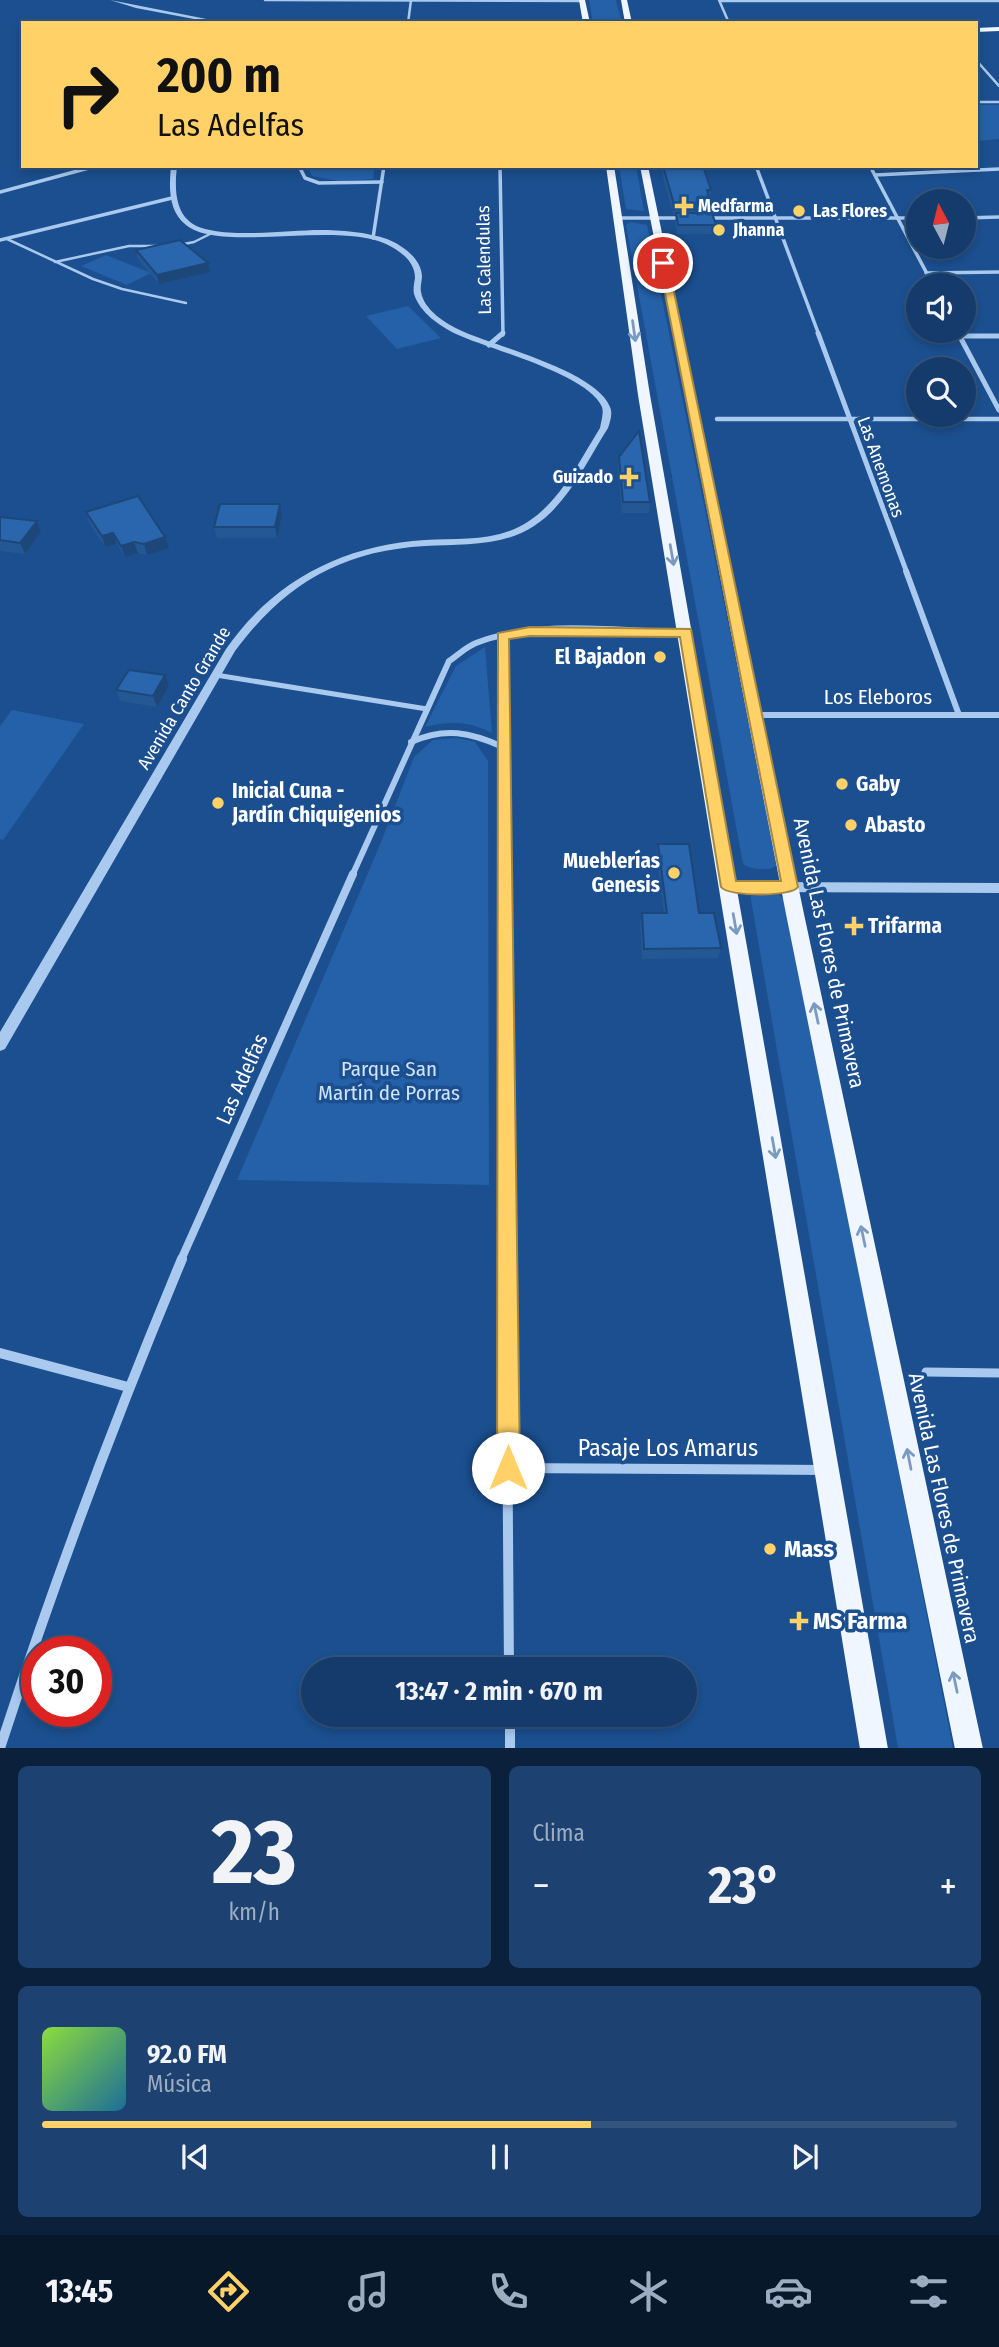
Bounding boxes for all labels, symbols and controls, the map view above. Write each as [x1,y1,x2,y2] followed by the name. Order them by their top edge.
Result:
[157,46,281,105] text: 200 m
[42,49,133,140] icon: right
[157,106,304,144] text: Las Adelfas
[906,189,976,259] north arrow
[906,189,976,427] map controls
[698,195,774,217] place label: Medfarma
[676,198,692,214] marker: Medfarma
[813,200,887,222] place label: Las Flores
[791,203,807,219] marker: Las Flores
[472,205,496,315] street label: Las Calendulas
[732,219,784,241] place label: Jhanna
[711,222,727,238] marker: Jhanna
[633,233,693,293] pin
[644,244,682,282] icon: arrive
[906,273,976,343] button: sound
[628,319,641,342] one-way arrow
[906,357,976,427] button: search
[853,414,909,521] street label: Las Anemonas
[553,466,613,488] place label: Guizado
[619,467,639,487] marker: Guizado
[666,543,680,566] one-way arrow
[133,623,235,773] street label: Avenida Canto Grande
[555,644,646,670] place label: El Bajadon
[652,649,668,665] marker: El Bajadon
[824,684,932,710] street label: Los Eleboros
[856,771,901,797] place label: Gaby
[834,776,850,792] marker: Gaby
[231,778,401,828] place label: Inicial Cuna - Jardín Chiquigenios
[210,795,226,811] marker: Inicial Cuna - Jardín Chiquigenios
[864,812,925,838] place label: Abasto
[788,815,870,1091] street label: Avenida Las Flores de Primavera
[843,817,859,833] marker: Abasto
[563,848,660,898] place label: Mueblerías Genesis
[666,865,682,881] marker: Mueblerías Genesis
[729,912,742,935] one-way arrow
[868,913,942,939] place label: Trifarma
[846,918,862,934] marker: Trifarma
[809,1002,823,1025] one-way arrow
[210,1030,274,1128] street label: Las Adelfas
[318,1056,460,1106] park label: Parque San Martín de Porras
[767,1137,781,1159] one-way arrow
[855,1225,869,1248] one-way arrow
[903,1370,985,1646] street label: Avenida Las Flores de Primavera
[471,1431,545,1505] position arrow
[578,1434,758,1462] street label: Pasaje Los Amarus
[902,1448,915,1471] one-way arrow
[784,1535,834,1563] place label: Mass
[762,1541,778,1557] marker: Mass
[813,1607,908,1635] place label: MS Farma
[791,1613,807,1629] marker: MS Farma
[21,1636,112,1727] speed limit sign: 30
[947,1671,961,1694] one-way arrow
[395,1676,603,1707] text: 13:47 · 2 min · 670 m
[212,1798,297,1907] text: 23
[533,1819,585,1847] text: Clima
[708,1854,781,1917] text: 23°
[533,1863,550,1909] text: −
[940,1863,957,1909] text: +
[229,1898,280,1926] text: km/h
[147,2039,227,2070] text: 92.0 FM
[147,2070,212,2098] text: Música
[176,2138,214,2176] icon: previous
[481,2138,519,2176] icon: pause
[786,2138,824,2176] icon: next
[204,2267,253,2316] icon: directions
[344,2267,393,2316] icon: music
[484,2267,533,2316] icon: phone
[624,2267,673,2316] icon: climate
[764,2267,813,2316] icon: car
[904,2267,953,2316] icon: filters
[46,2272,113,2310] text: 13:45

